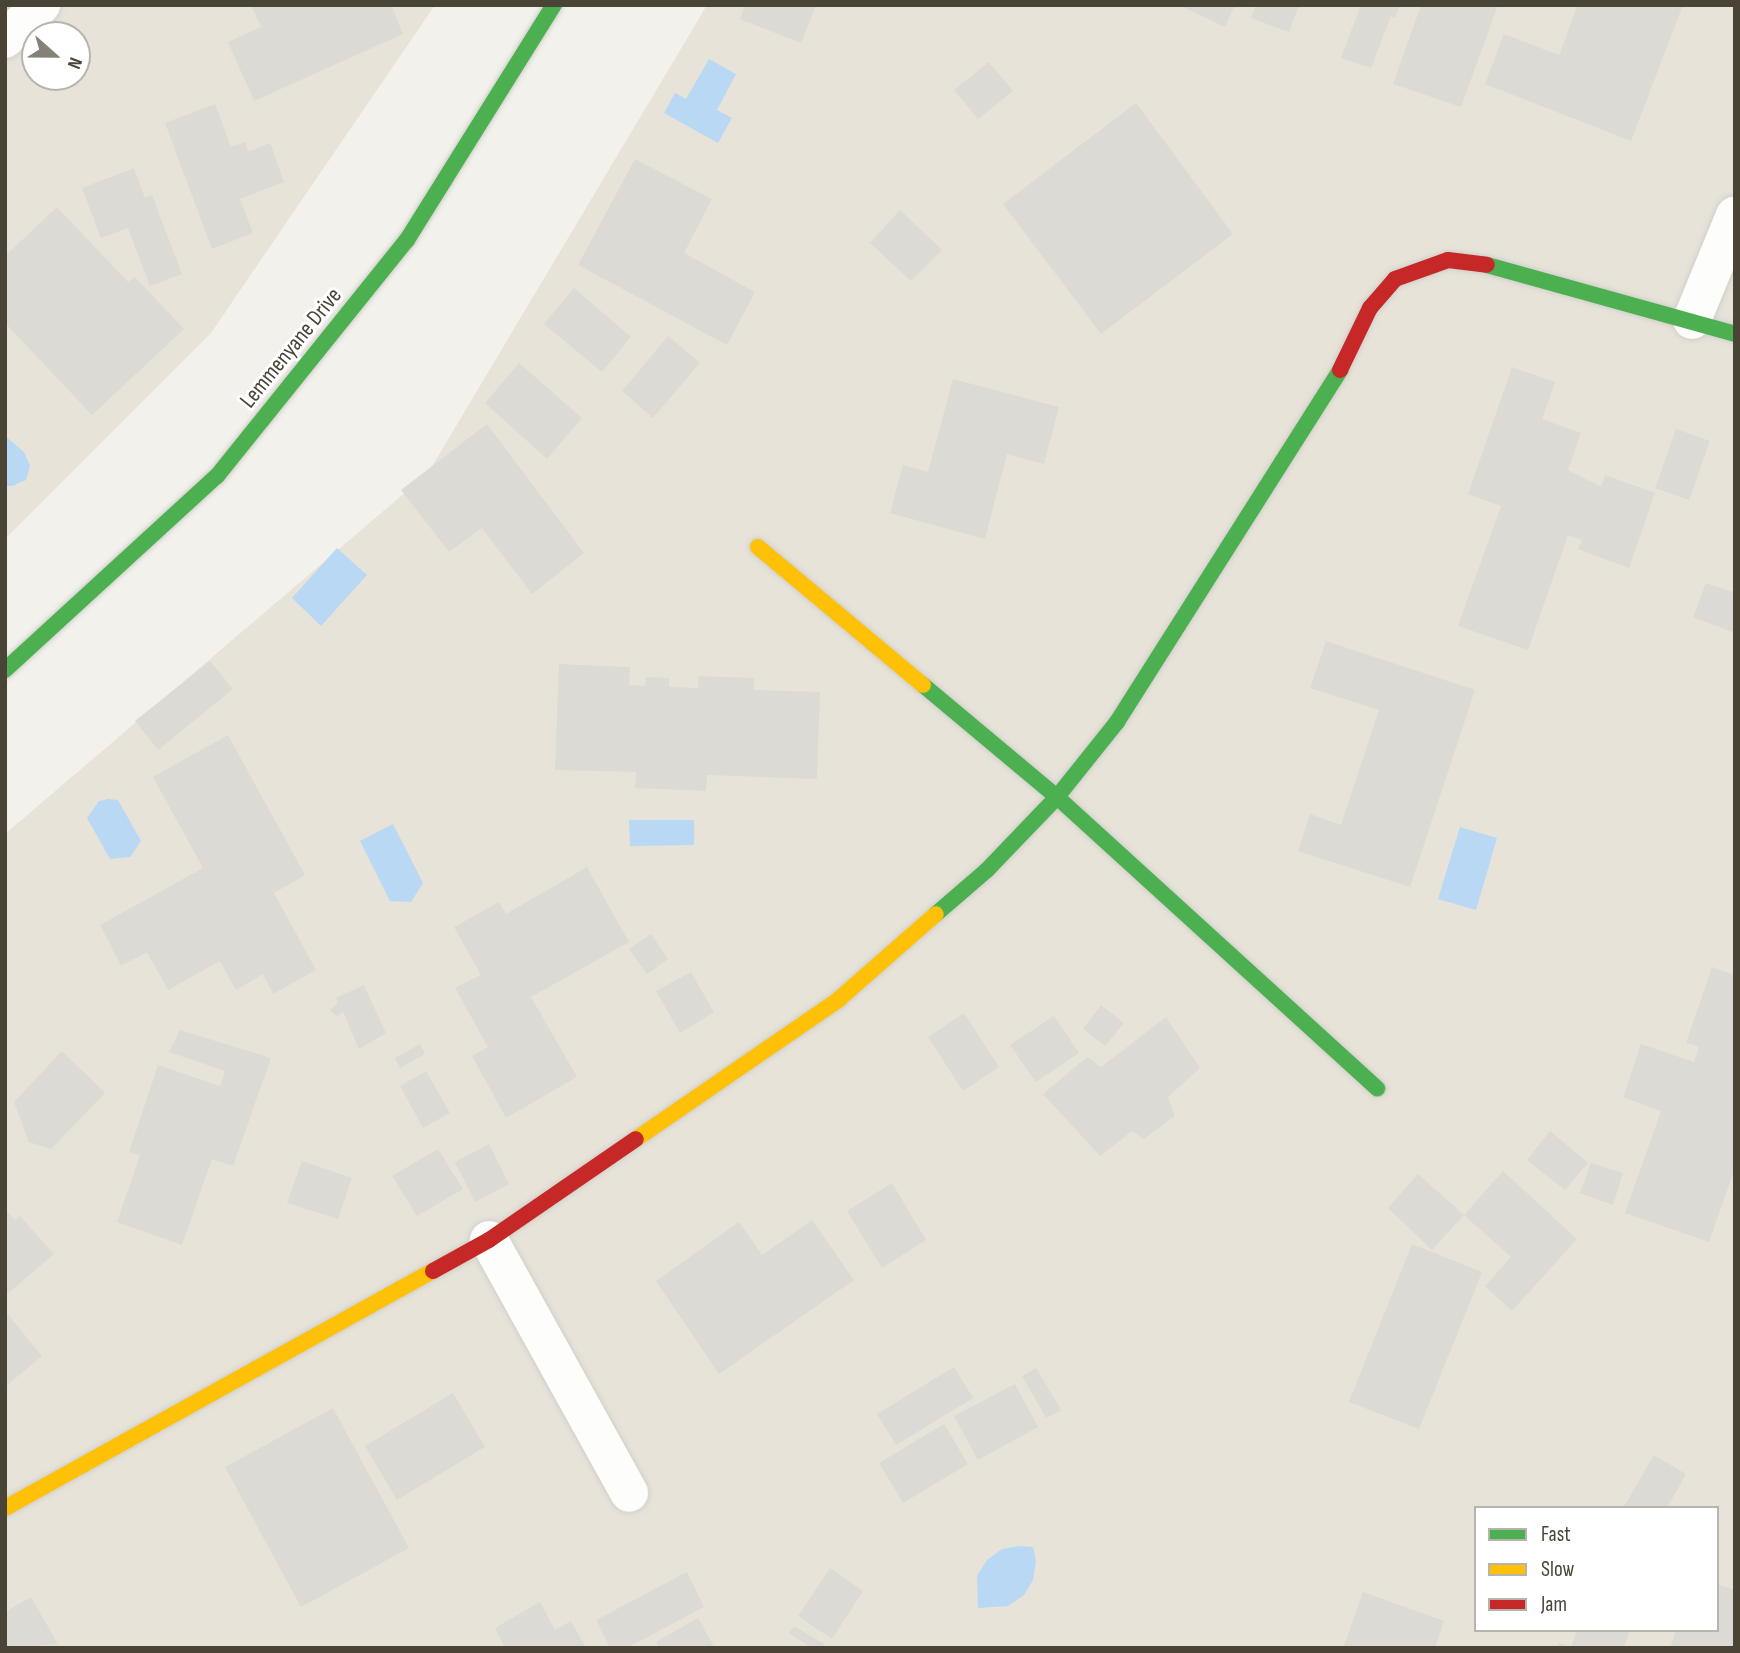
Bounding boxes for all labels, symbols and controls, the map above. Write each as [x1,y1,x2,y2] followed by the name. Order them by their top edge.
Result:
[21,21,91,91] north arrow
[62,54,87,72] text: N
[234,282,348,414] street label: Lemmenyane Drive
[1474,1506,1719,1632] legend
[1541,1522,1571,1547] text: Fast
[1541,1557,1574,1582] text: Slow
[1541,1592,1567,1617] text: Jam

